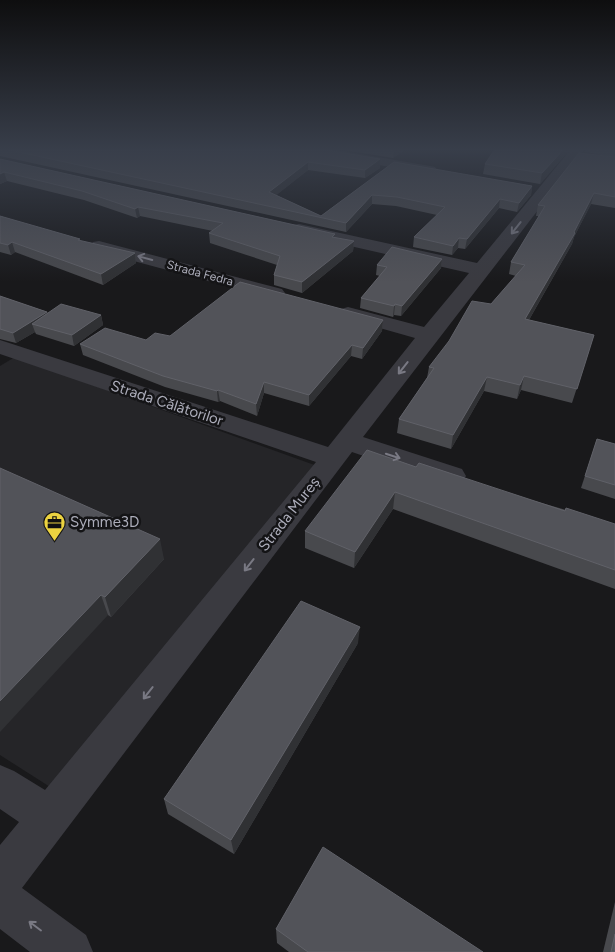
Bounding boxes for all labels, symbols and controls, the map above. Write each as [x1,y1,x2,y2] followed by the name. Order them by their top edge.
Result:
[510,221,521,234] one-way arrow
[137,253,153,262] one-way arrow
[165,257,235,289] street label: Strada Fedra
[397,361,408,374] one-way arrow
[109,376,225,430] street label: Strada Călătorilor
[385,452,401,462] one-way arrow
[254,473,324,555] street label: Strada Mureș
[42,510,66,541] office icon: Symme3D
[70,513,139,531] place label: Symme3D
[243,558,254,571] one-way arrow
[143,686,154,699] one-way arrow
[28,921,42,931] one-way arrow

